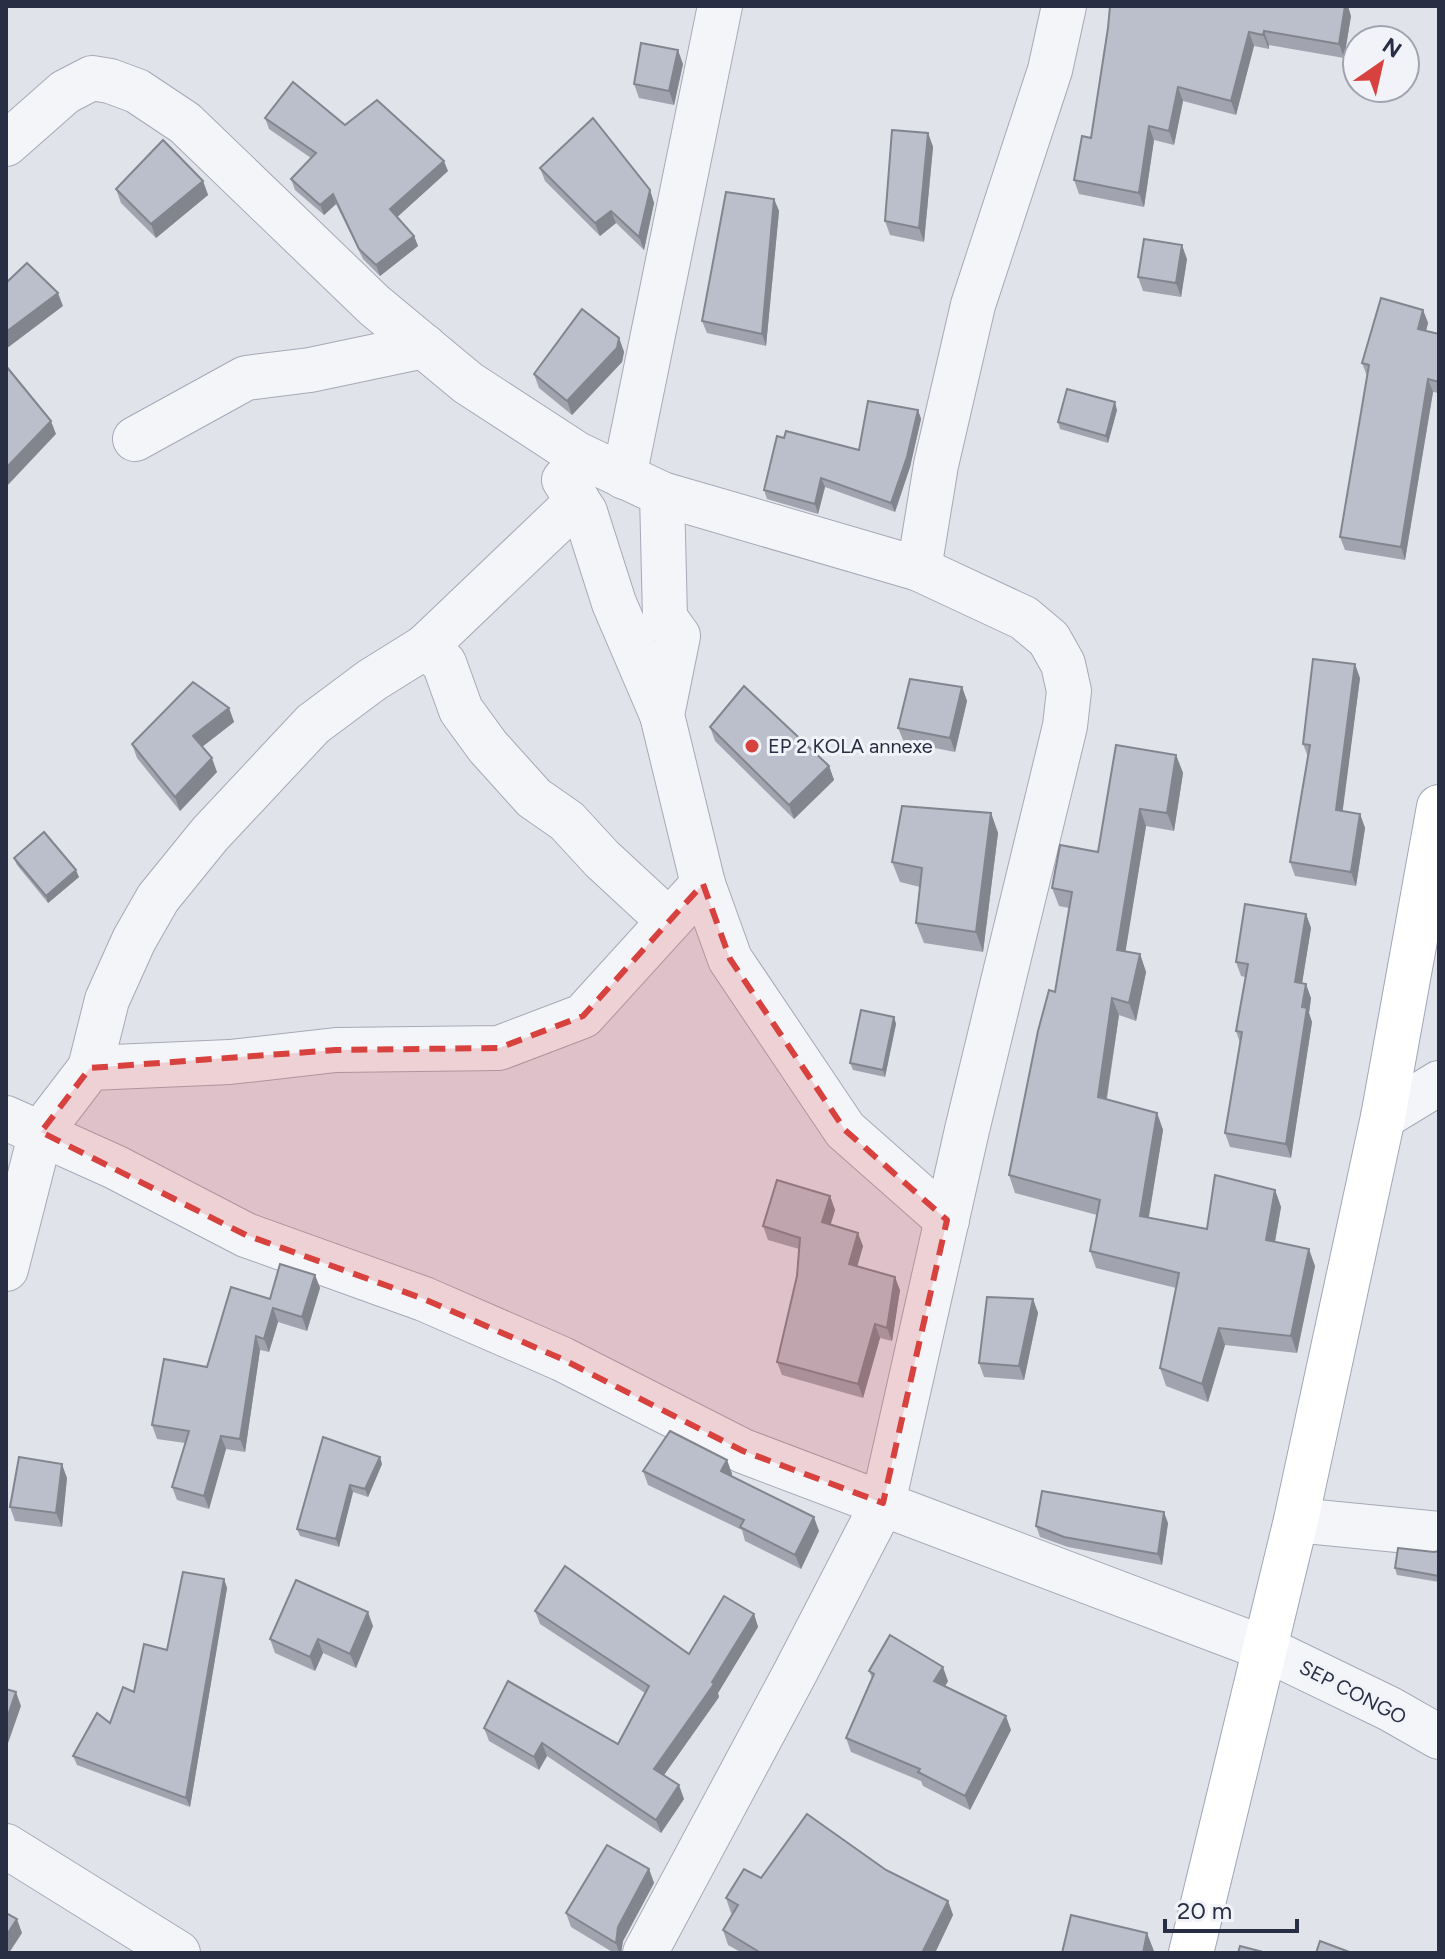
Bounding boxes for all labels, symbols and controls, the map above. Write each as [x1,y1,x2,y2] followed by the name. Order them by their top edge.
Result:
[1341,24,1421,104] north arrow
[1377,32,1407,64] text: N
[768,734,933,758] place label: EP 2 KOLA annexe
[743,737,761,755] marker: EP 2 KOLA annexe
[1296,1655,1410,1729] street label: SEP CONGO
[1165,1883,1297,1933] scale bar
[1177,1896,1232,1925] text: 20 m

